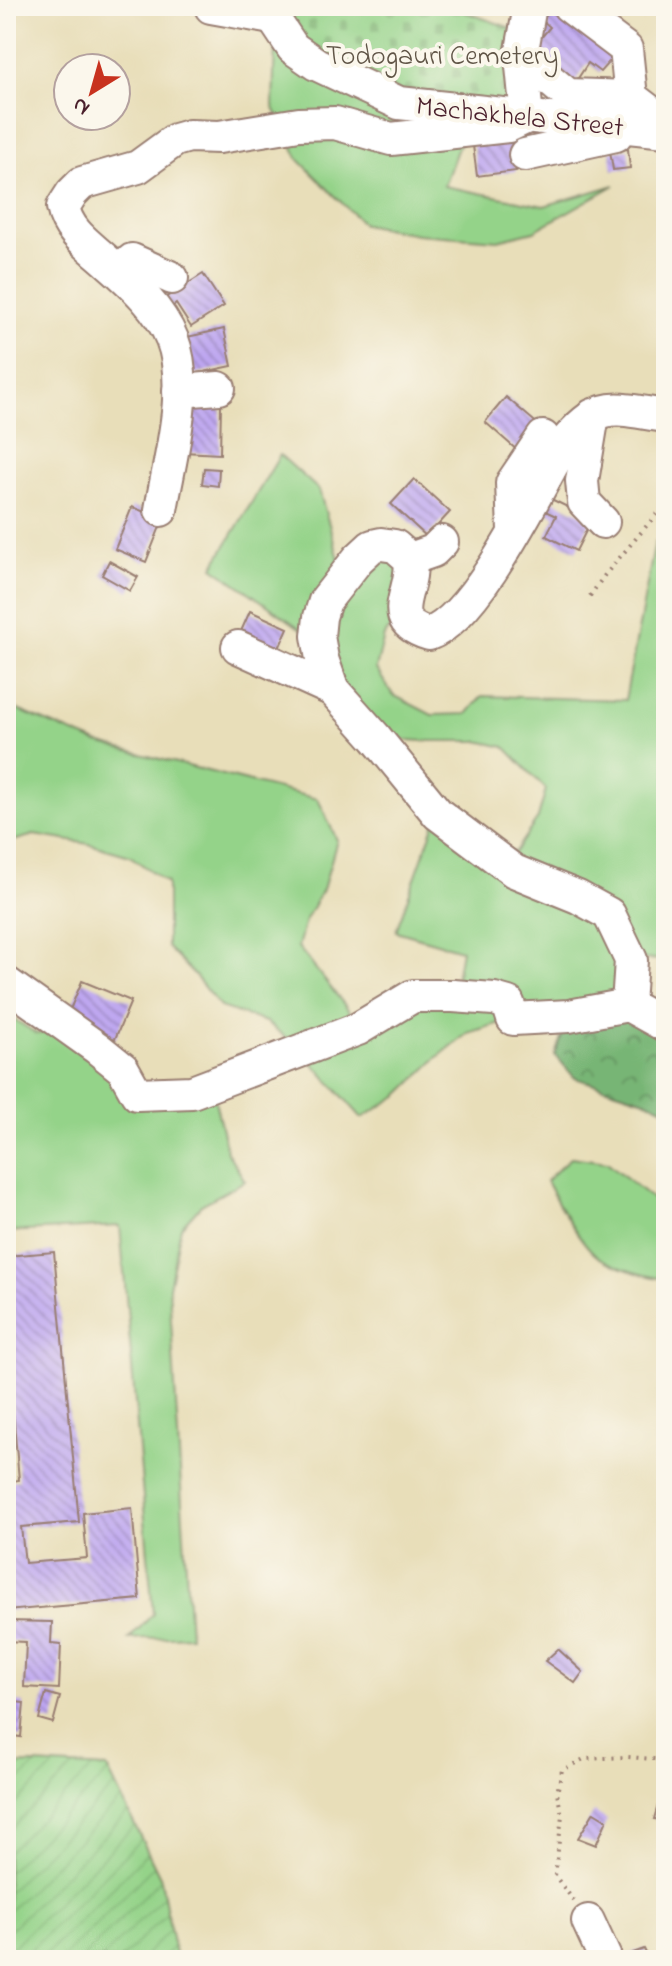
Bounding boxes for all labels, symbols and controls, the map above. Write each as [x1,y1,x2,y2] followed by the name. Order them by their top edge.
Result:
[326,37,558,78] park label: Todogauri Cemetery
[52,52,132,132] north arrow
[414,87,625,150] street label: Machakhela Street
[66,88,97,123] text: N

